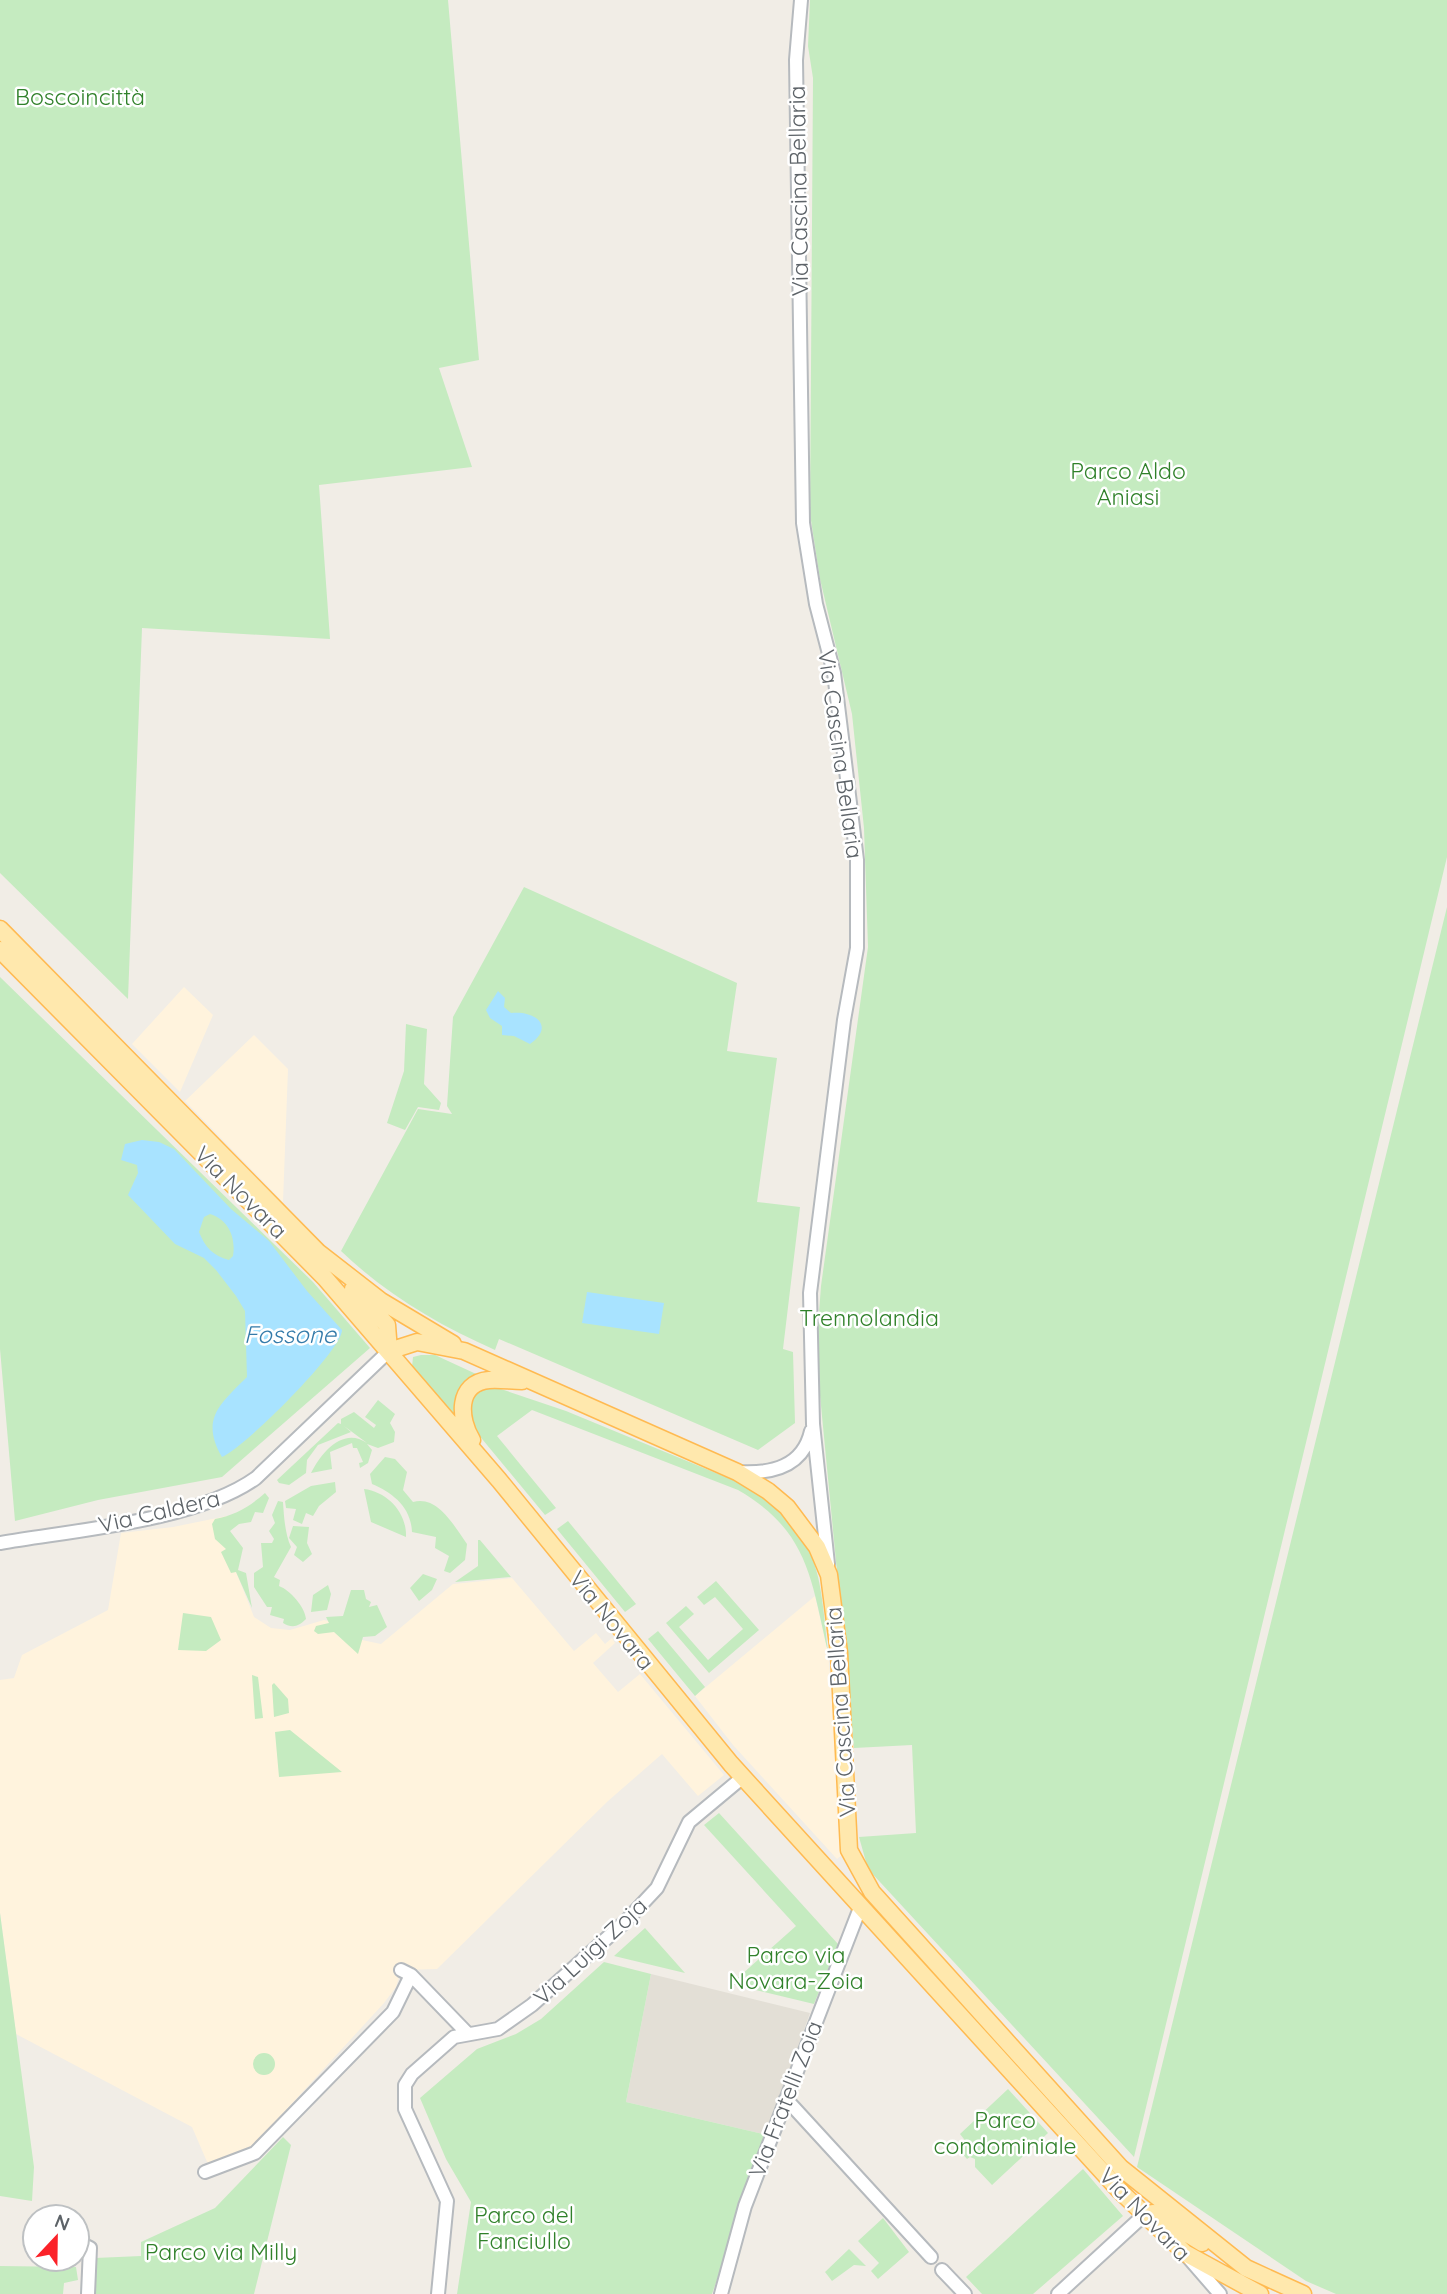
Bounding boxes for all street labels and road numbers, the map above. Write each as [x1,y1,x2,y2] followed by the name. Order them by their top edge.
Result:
[782,85,814,297] street label: Via Cascina Bellaria
[812,648,870,860] street label: Via Cascina Bellaria
[188,1139,294,1245] street label: Via Novara
[95,1483,223,1539] street label: Via Caldera
[563,1564,661,1676] street label: Via Novara
[818,1606,862,1818] street label: Via Cascina Bellaria
[527,1891,653,2011] street label: Via Luigi Zoja
[742,2016,828,2182] street label: Via Fratelli Zoia
[1093,2161,1197,2267] street label: Via Novara

